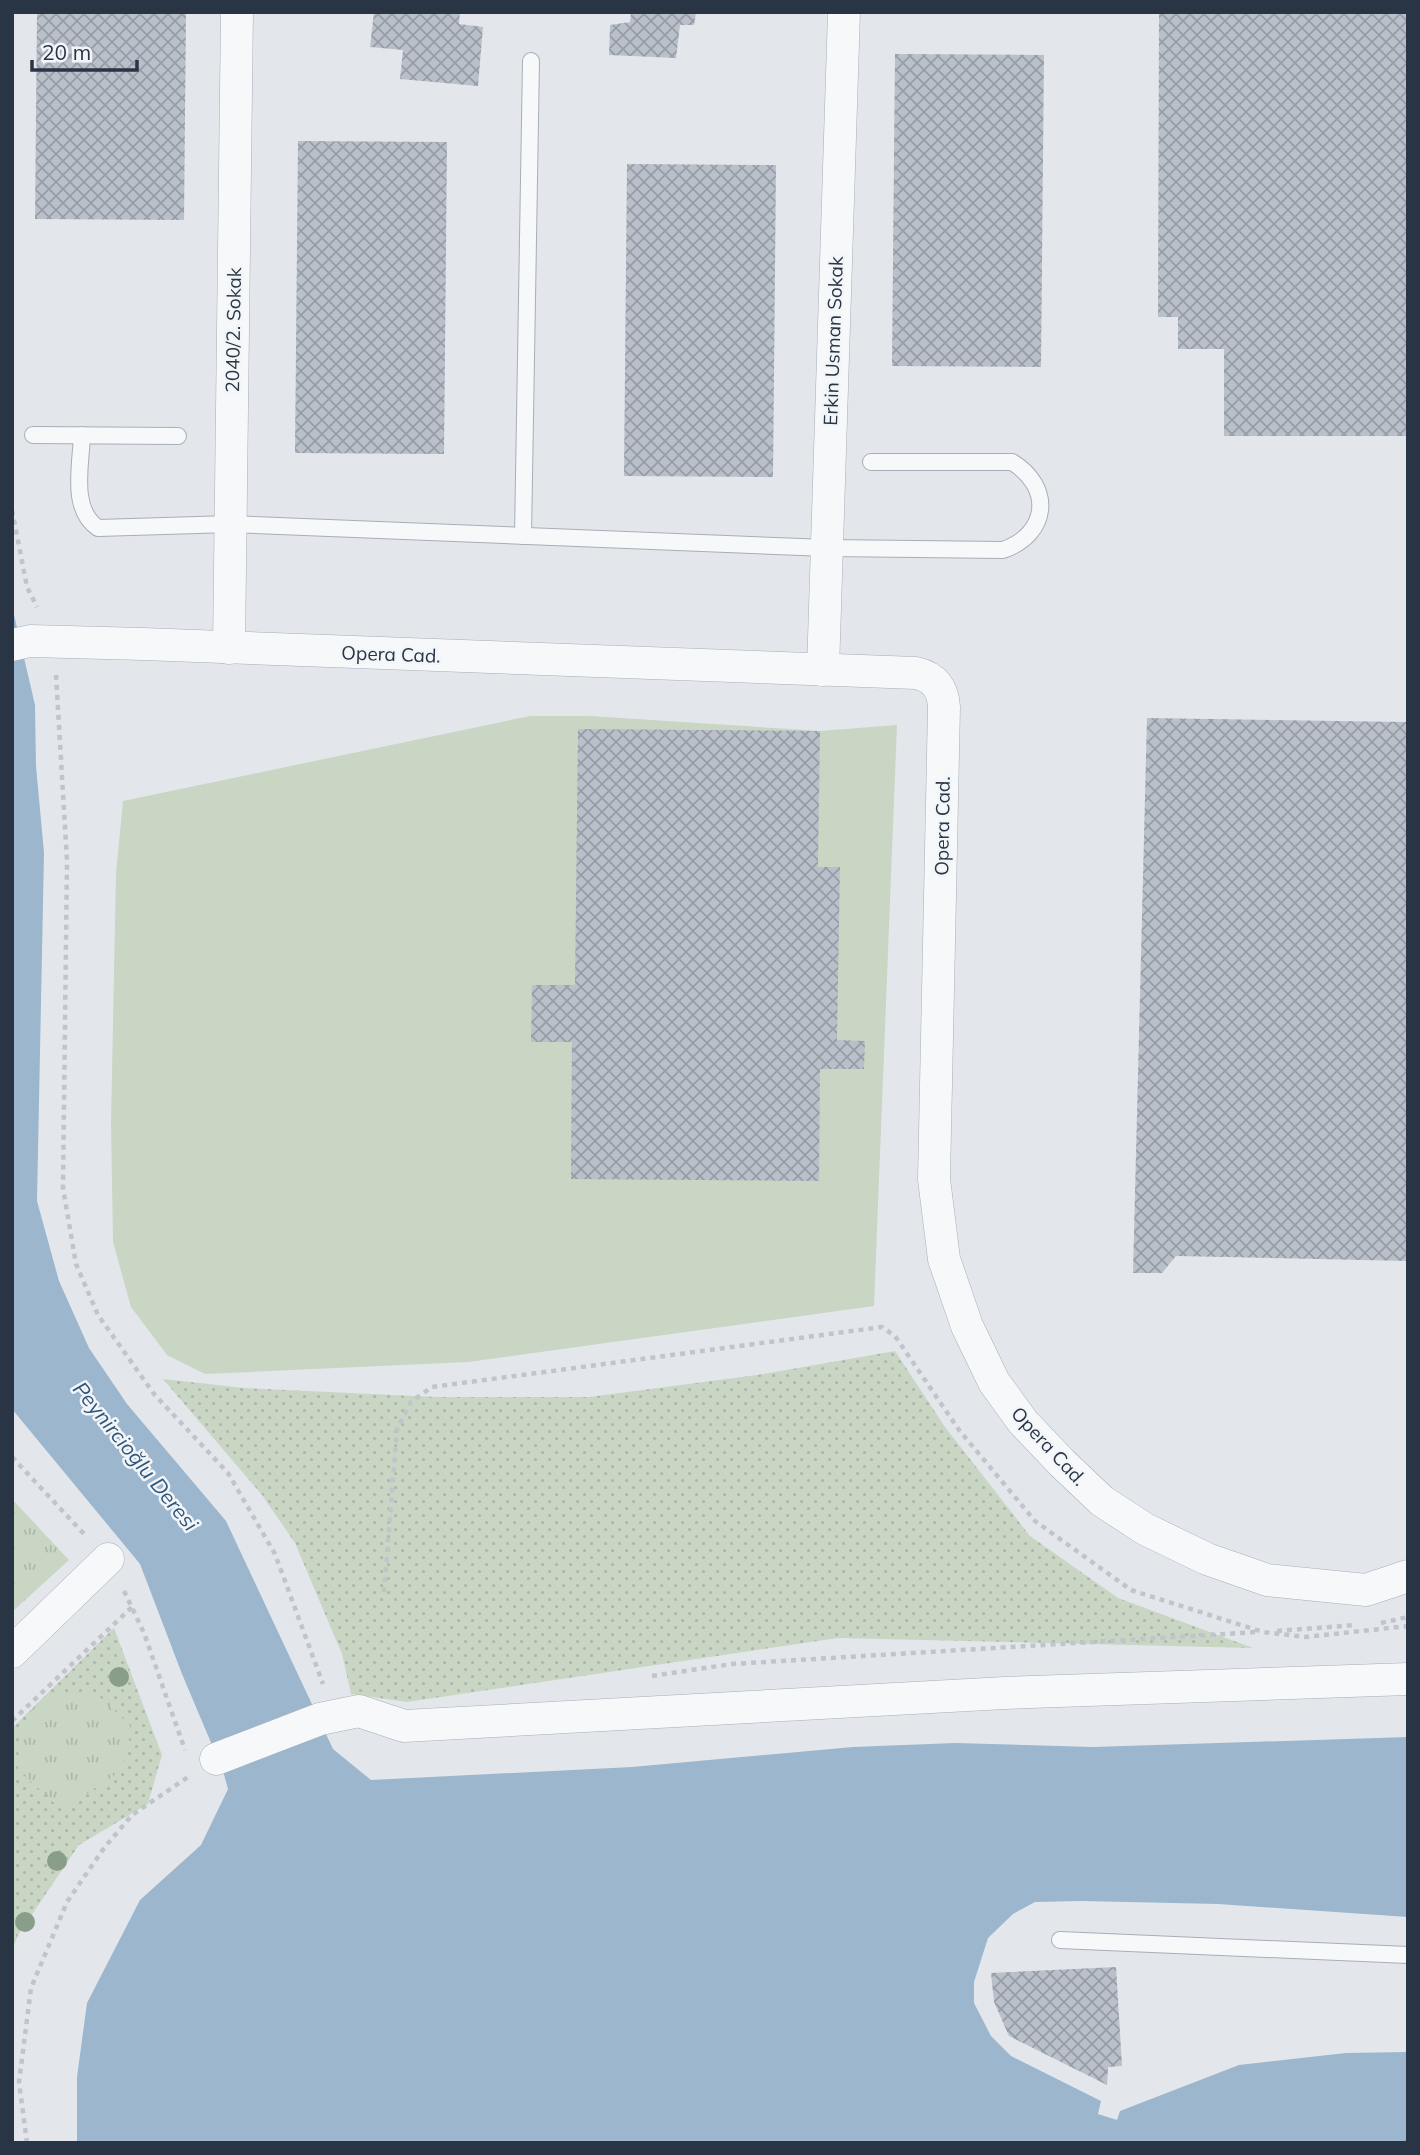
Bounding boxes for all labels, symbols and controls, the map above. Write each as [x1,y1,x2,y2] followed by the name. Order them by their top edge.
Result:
[32,28,136,72] scale bar
[42,39,91,65] text: 20 m
[818,256,848,426] street label: Erkin Usman Sokak
[220,267,246,393] street label: 2040/2. Sokak
[341,640,441,668] street label: Opera Cad.
[929,776,955,876] street label: Opera Cad.
[68,1376,205,1537] water label: Peynircioğlu Deresi
[1006,1401,1092,1491] street label: Opera Cad.

